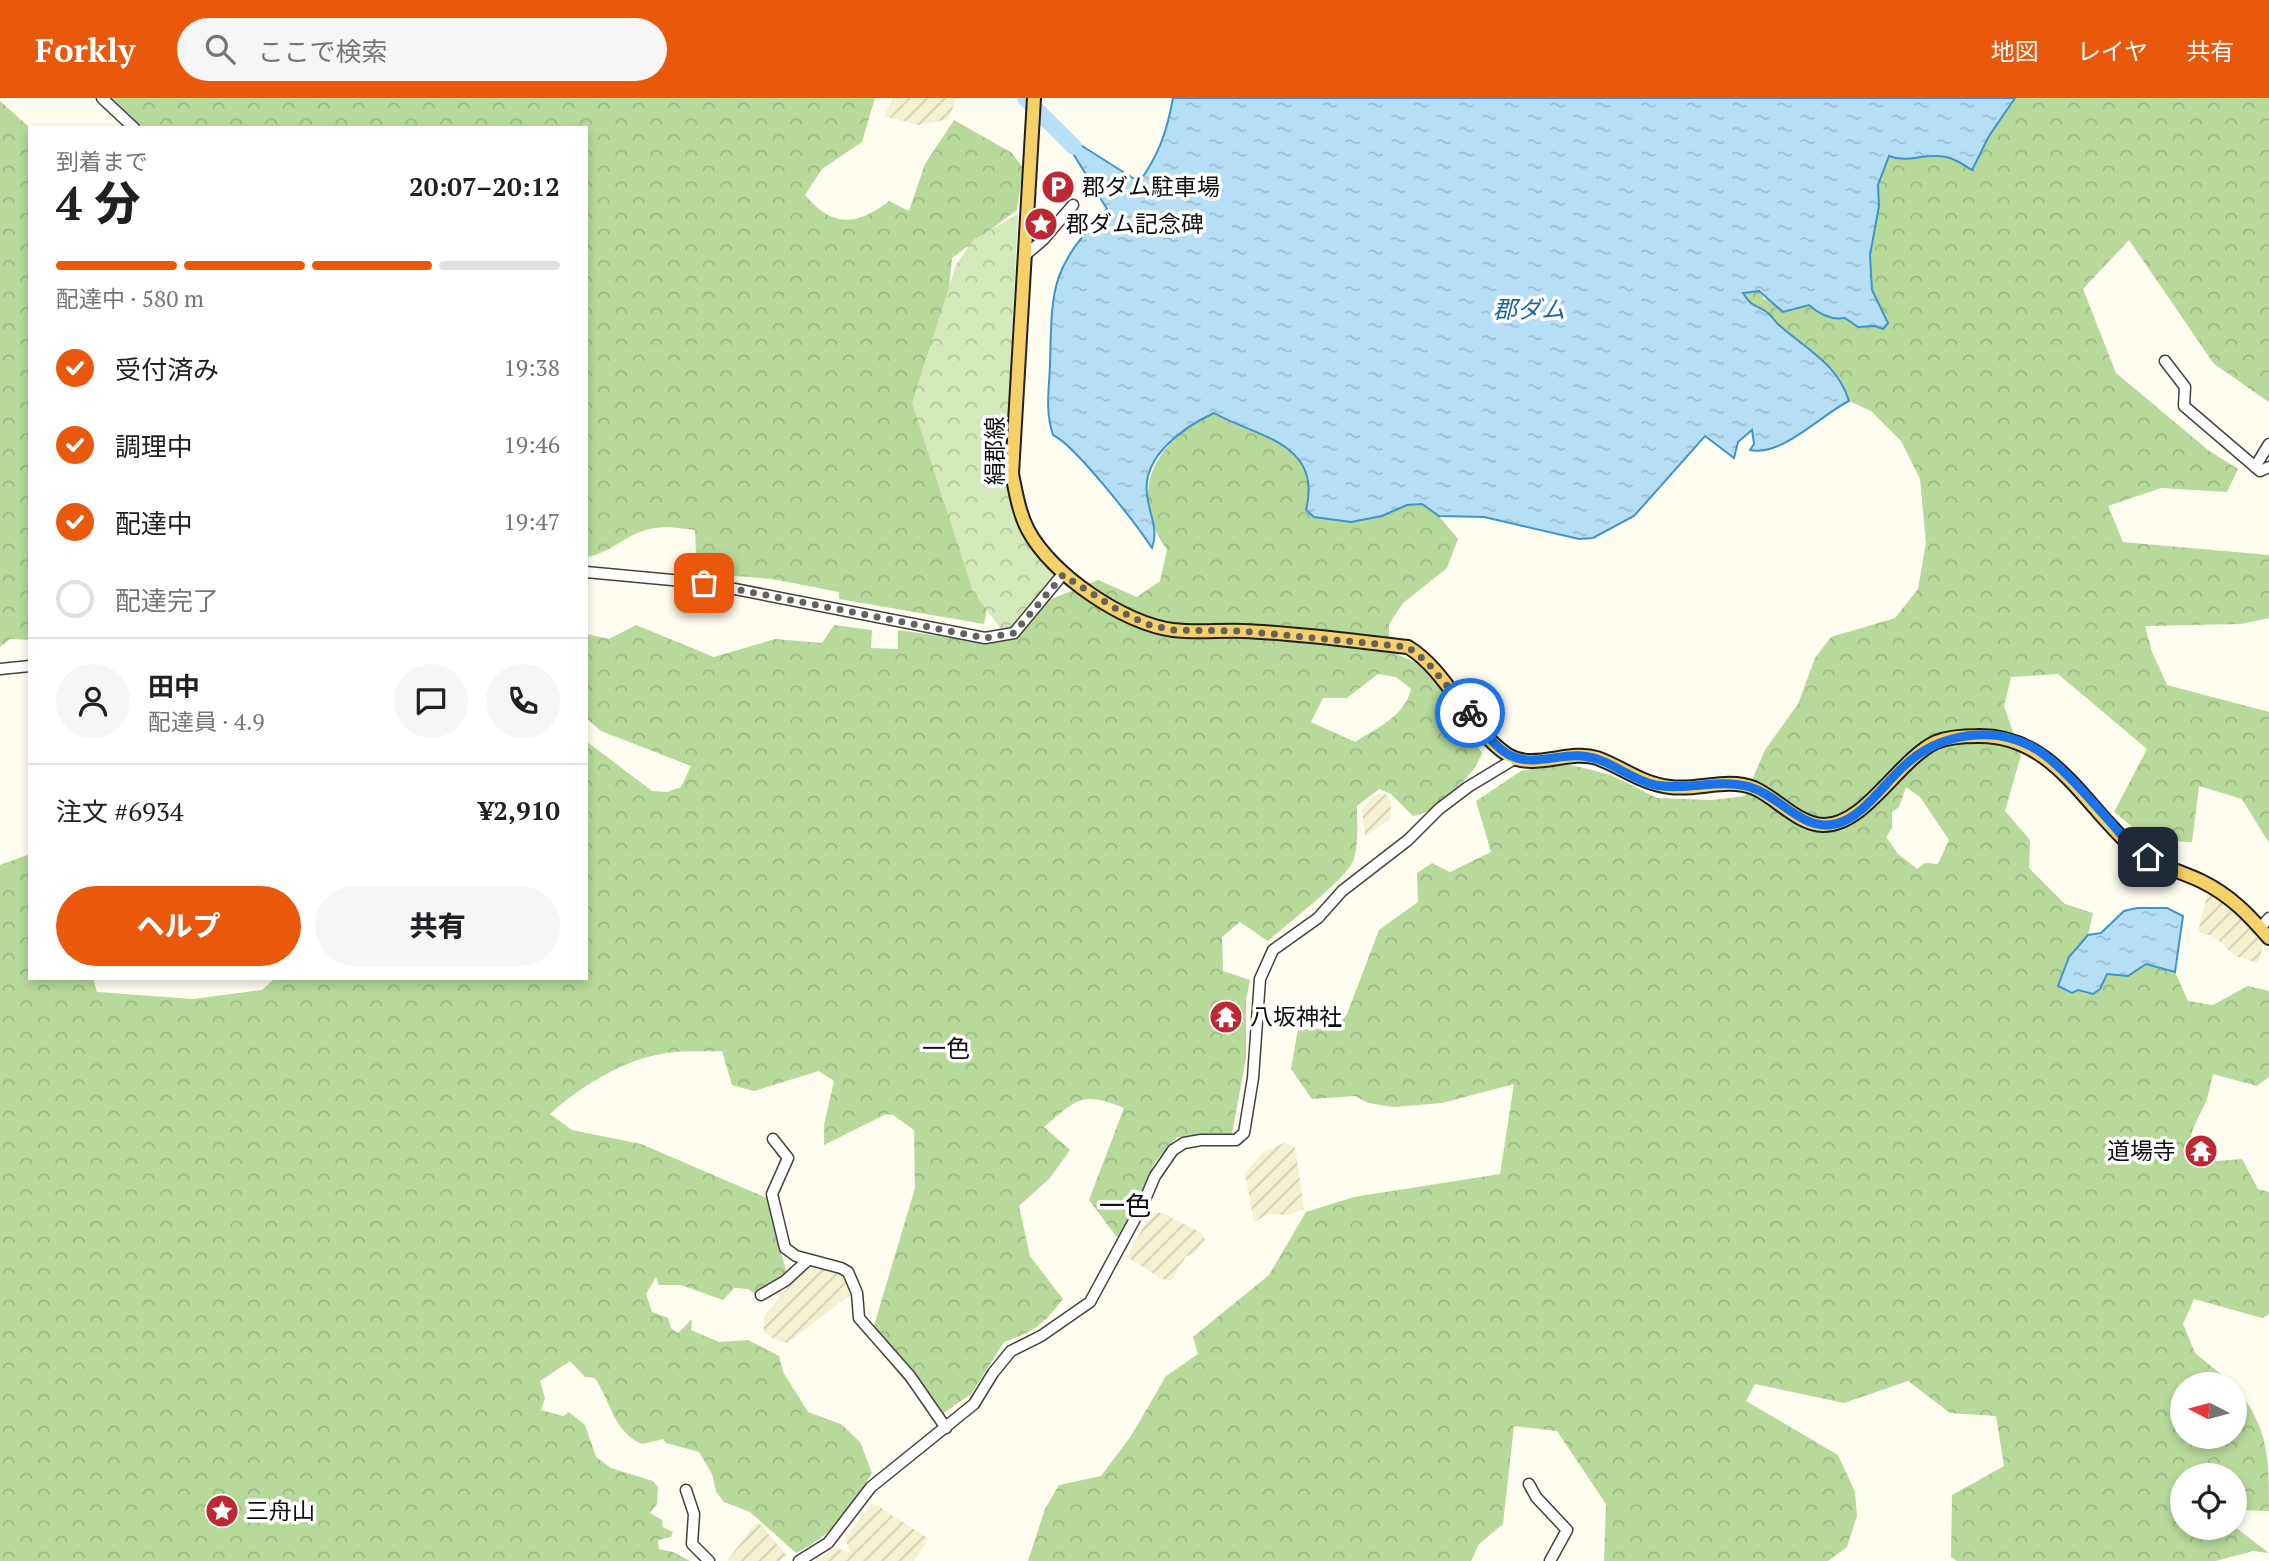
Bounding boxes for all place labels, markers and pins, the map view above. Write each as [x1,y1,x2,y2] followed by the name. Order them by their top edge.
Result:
[1039,168,1077,206] parking icon: 郡ダム駐車場
[1082,171,1220,202] place label: 郡ダム駐車場
[1022,205,1060,243] place icon: 郡ダム記念碑
[1066,208,1204,239] place label: 郡ダム記念碑
[674,553,734,613] pin
[2118,827,2178,887] pin
[1207,998,1245,1036] temple icon: 八坂神社
[1250,1001,1342,1032] place label: 八坂神社
[2182,1132,2220,1170] temple icon: 道場寺
[2107,1135,2176,1166] place label: 道場寺
[203,1492,241,1530] place icon: 三舟山
[246,1495,315,1526] place label: 三舟山

